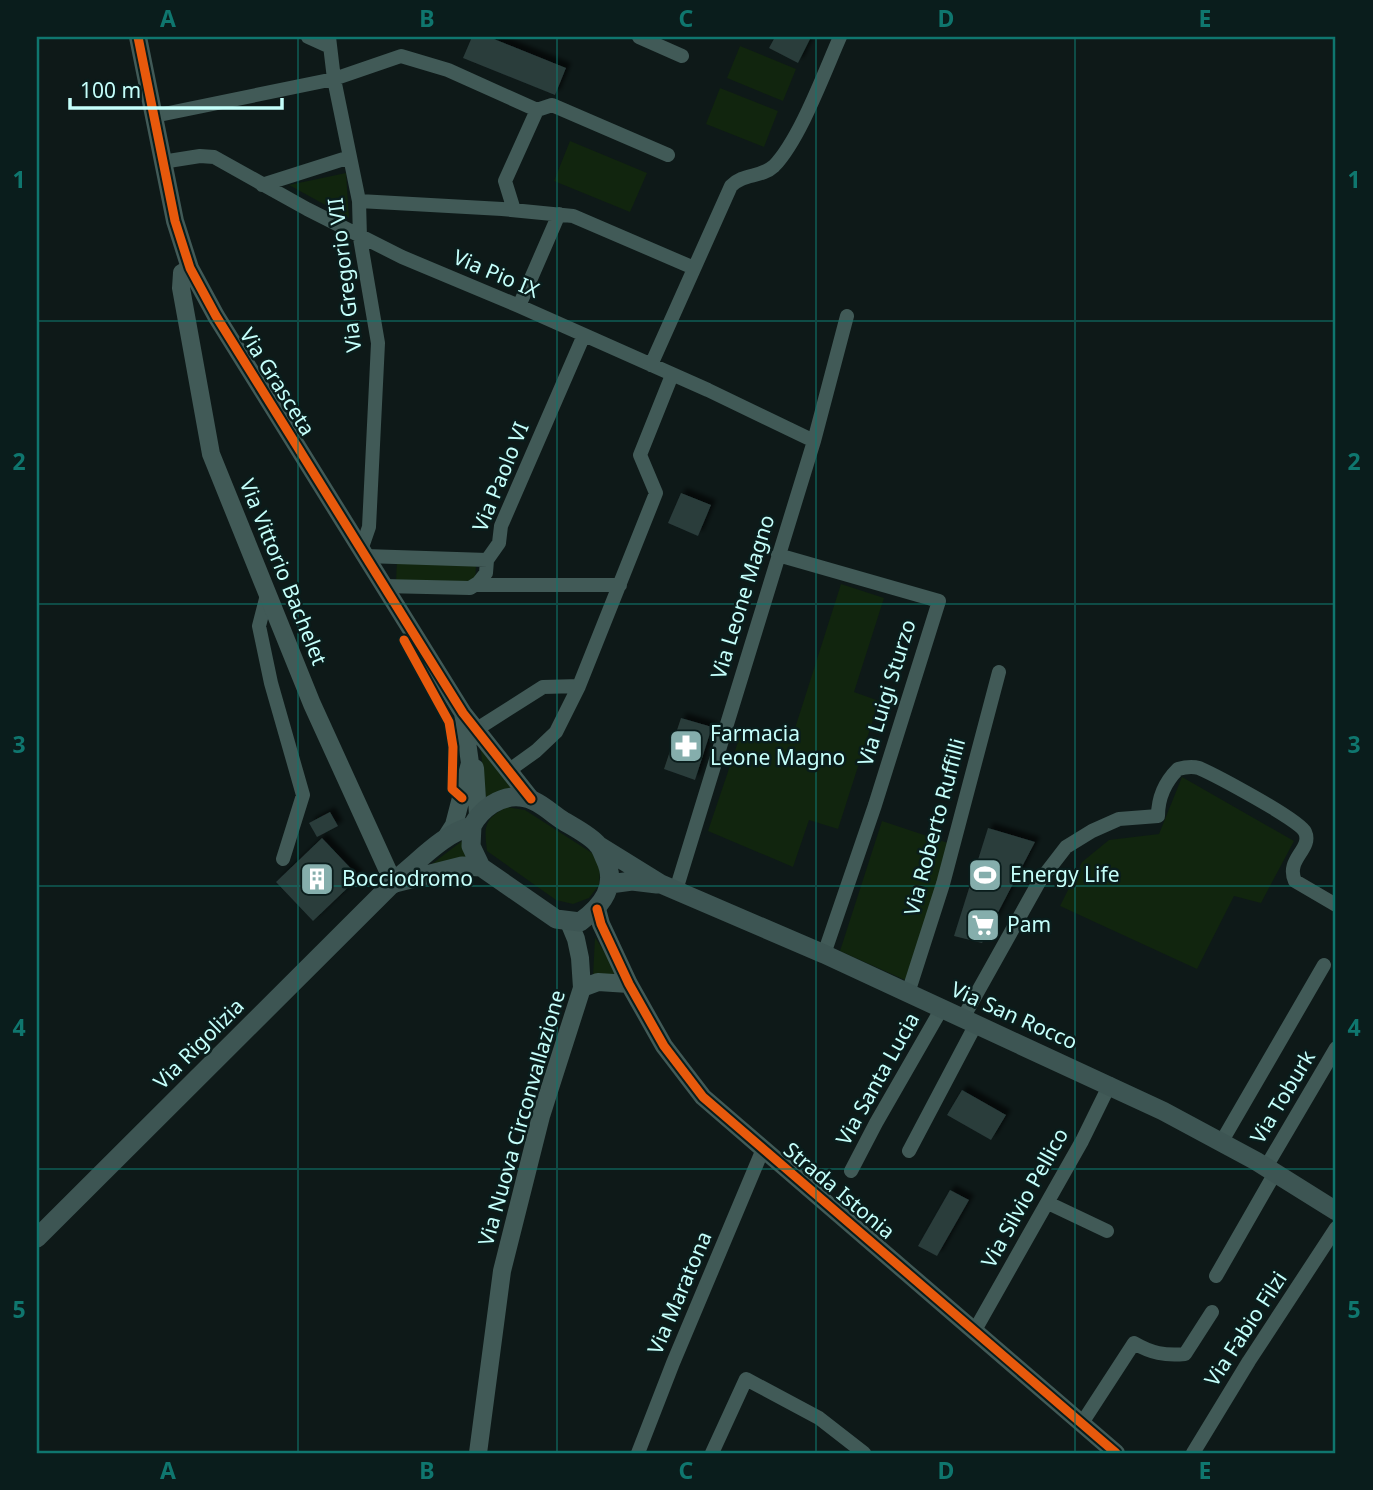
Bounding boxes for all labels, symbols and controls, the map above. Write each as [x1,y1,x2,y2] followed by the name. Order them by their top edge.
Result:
[160,2,176,34] text: A
[419,2,435,34] text: B
[679,2,694,34] text: C
[938,2,954,34] text: D
[1199,2,1211,34] text: E
[70,66,282,110] scale bar
[80,76,141,104] text: 100 m
[12,163,26,195] text: 1
[1347,163,1361,195] text: 1
[321,196,367,354] street label: Via Gregorio VII
[449,242,544,304] street label: Via Pio IX
[234,322,322,441] street label: Via Grasceta
[465,418,535,536] street label: Via Paolo VI
[12,445,26,477] text: 2
[1347,445,1361,477] text: 2
[234,474,334,669] street label: Via Vittorio Bachelet
[704,511,780,682] street label: Via Leone Magno
[850,616,922,769] street label: Via Luigi Sturzo
[710,719,845,771] place label: Farmacia Leone Magno
[667,727,705,765] pharmacy icon: Farmacia Leone Magno
[12,728,26,760] text: 3
[1347,728,1361,760] text: 3
[897,735,971,918] street label: Via Roberto Ruffilli
[966,856,1004,894] sports icon: Energy Life
[298,860,336,898] building icon: Bocciodromo
[1010,860,1120,888] place label: Energy Life
[342,864,473,892] place label: Bocciodromo
[964,906,1002,944] supermarket icon: Pam
[1007,910,1051,938] place label: Pam
[947,975,1082,1055] street label: Via San Rocco
[471,987,571,1249] street label: Via Nuova Circonvallazione
[147,992,250,1095] street label: Via Rigolizia
[829,1007,925,1150] street label: Via Santa Lucia
[12,1011,26,1043] text: 4
[1347,1011,1361,1043] text: 4
[1243,1044,1321,1148] street label: Via Toburk
[974,1123,1074,1272] street label: Via Silvio Pellico
[778,1135,901,1245] street label: Strada Istonia
[641,1227,718,1358] street label: Via Maratona
[1198,1266,1293,1391] street label: Via Fabio Filzi
[12,1293,26,1325] text: 5
[1347,1293,1361,1325] text: 5
[160,1454,176,1486] text: A
[419,1454,435,1486] text: B
[679,1454,694,1486] text: C
[938,1454,954,1486] text: D
[1199,1454,1211,1486] text: E

